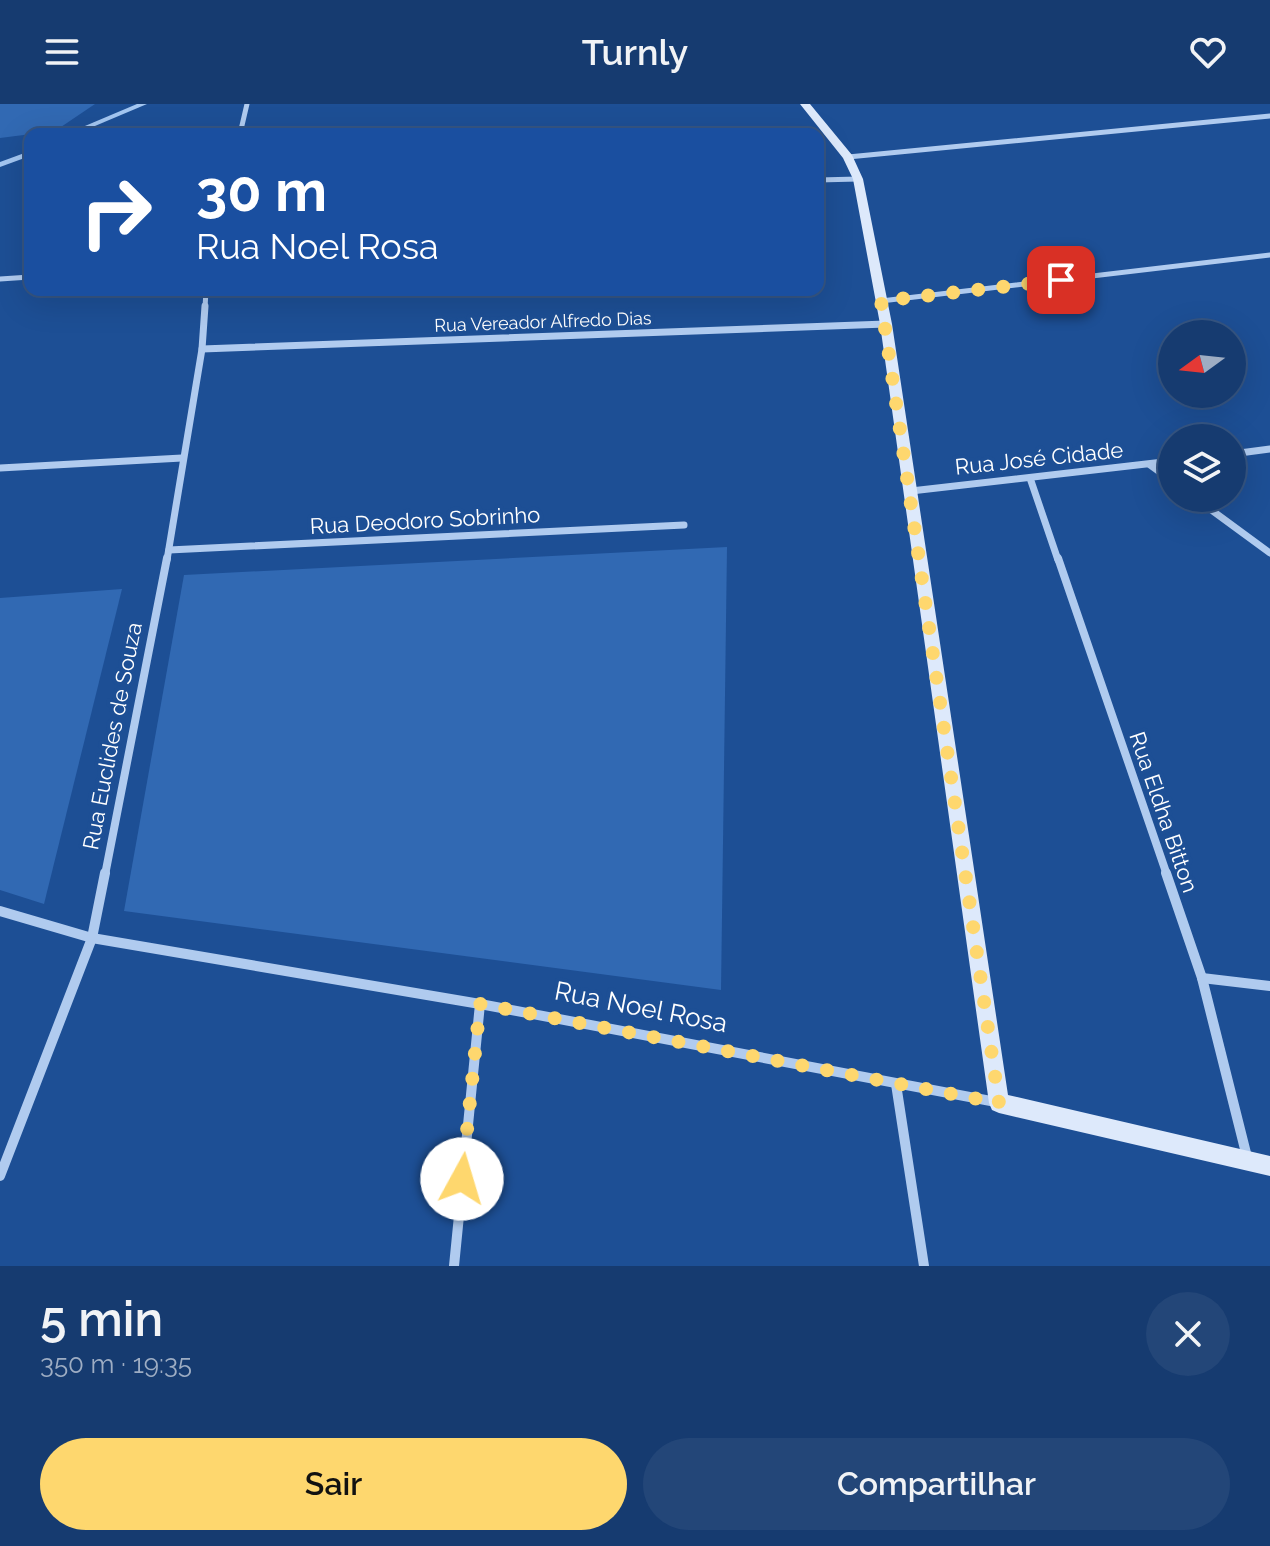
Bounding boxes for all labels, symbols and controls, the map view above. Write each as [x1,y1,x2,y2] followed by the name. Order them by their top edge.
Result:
[40,30,84,74] icon: menu
[1186,30,1230,74] icon: heart
[582,31,688,73] text: Turnly
[196,158,327,224] text: 30 m
[64,160,168,264] icon: right
[196,225,439,267] text: Rua Noel Rosa
[1027,246,1095,314] pin
[1039,258,1083,302] icon: arrive
[434,307,652,336] street label: Rua Vereador Alfredo Dias
[1158,320,1246,408] north arrow
[1158,320,1246,512] map controls
[1158,424,1246,512] button: layers
[954,436,1125,480] street label: Rua José Cidade
[309,501,541,539] street label: Rua Deodoro Sobrinho
[77,620,147,852] street label: Rua Euclides de Souza
[1124,728,1204,896] street label: Rua Eldha Bitton
[552,976,730,1038] street label: Rua Noel Rosa
[420,1137,504,1221] position arrow
[40,1291,163,1347] text: 5 min
[1146,1292,1230,1376] button: close
[40,1349,192,1379] text: 350 m · 19:35
[40,1438,627,1530] button: Sair
[643,1438,1230,1530] button: Compartilhar

